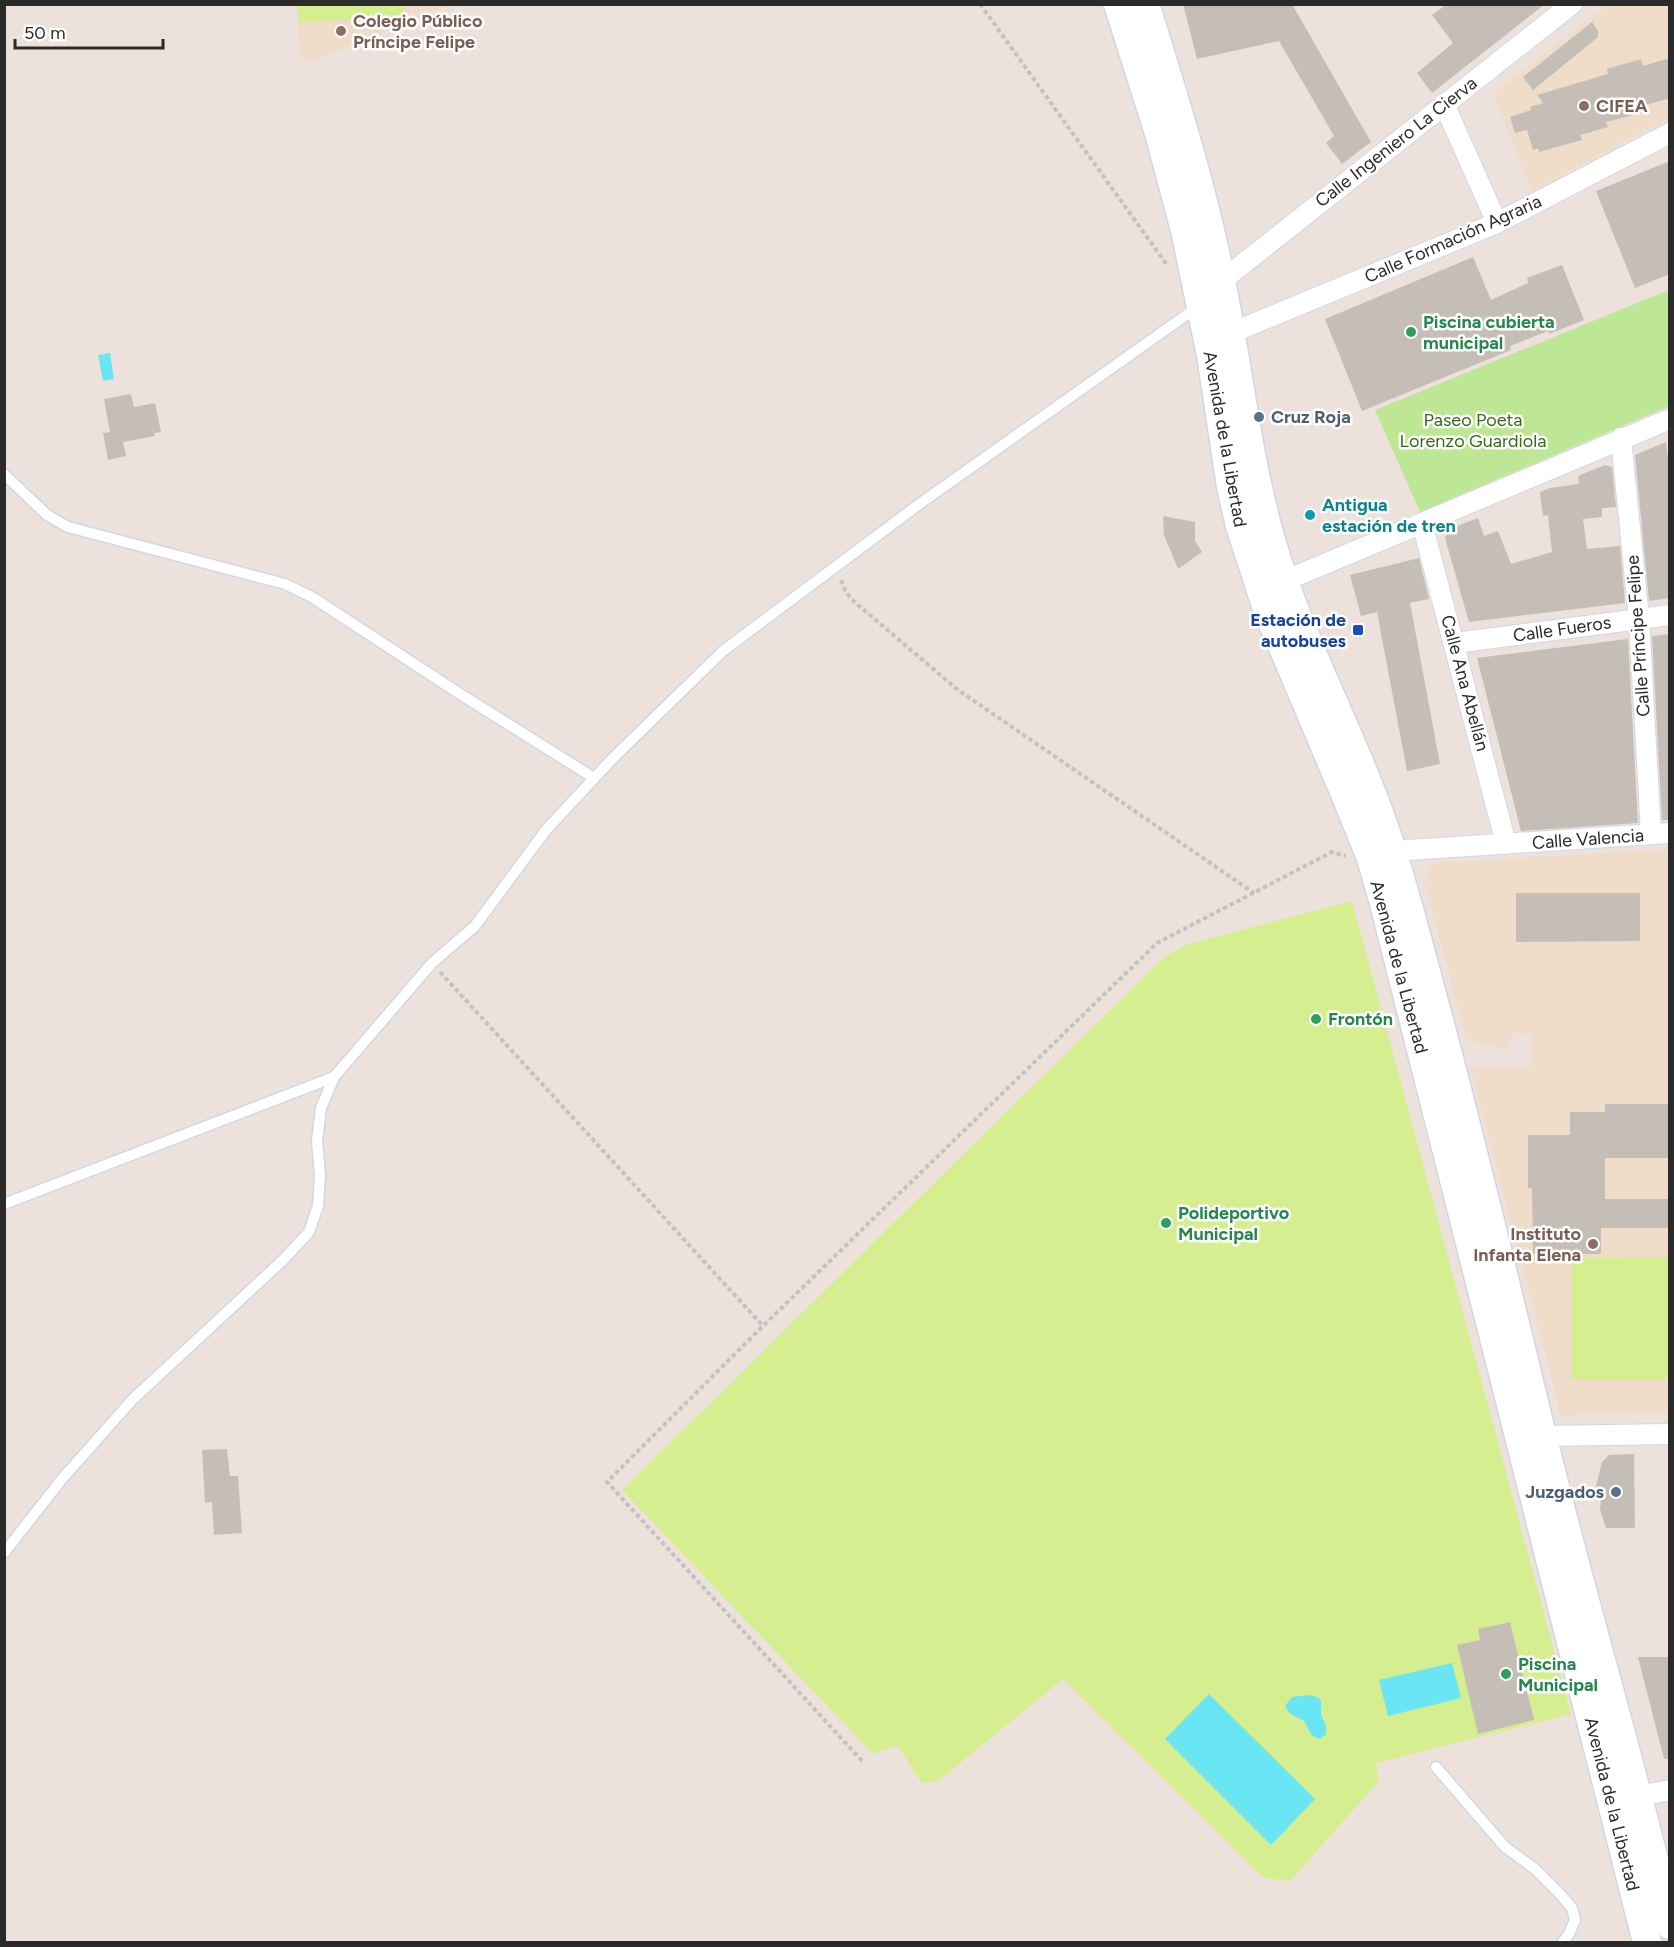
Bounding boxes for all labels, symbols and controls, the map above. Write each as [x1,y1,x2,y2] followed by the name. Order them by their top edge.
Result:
[353,10,482,53] place label: Colegio Público Príncipe Felipe
[15,12,164,50] scale bar
[24,22,66,44] text: 50 m
[334,24,348,38] marker: Colegio Público Príncipe Felipe
[1311,72,1481,212] street label: Calle Ingeniero La Cierva
[1596,95,1648,117] place label: CIFEA
[1577,99,1591,113] marker: CIFEA
[1361,190,1545,288] street label: Calle Formación Agraria
[1423,311,1555,354] place label: Piscina cubierta municipal
[1404,325,1418,339] marker: Piscina cubierta municipal
[1199,349,1251,529] street label: Avenida de la Libertad
[1271,406,1351,428] place label: Cruz Roja
[1400,409,1546,452] park label: Paseo Poeta Lorenzo Guardiola
[1252,410,1266,424] marker: Cruz Roja
[1322,494,1456,537] place label: Antigua estación de tren
[1303,508,1317,522] marker: Antigua estación de tren
[1621,554,1655,718] street label: Calle Príncipe Felipe
[1250,609,1347,652] place label: Estación de autobuses
[1512,611,1612,647] street label: Calle Fueros
[1436,613,1494,753] street label: Calle Ana Abellán
[1351,623,1365,637] marker: Estación de autobuses
[1531,824,1645,854] street label: Calle Valencia
[1365,878,1433,1056] street label: Avenida de la Libertad
[1328,1008,1393,1030] place label: Frontón
[1309,1012,1323,1026] marker: Frontón
[1178,1202,1289,1245] place label: Polideportivo Municipal
[1159,1216,1173,1230] marker: Polideportivo Municipal
[1473,1223,1581,1266] place label: Instituto Infanta Elena
[1586,1237,1600,1251] marker: Instituto Infanta Elena
[1525,1481,1605,1503] place label: Juzgados
[1609,1485,1623,1499] marker: Juzgados
[1518,1653,1598,1696] place label: Piscina Municipal
[1499,1667,1513,1681] marker: Piscina Municipal
[1580,1715,1644,1893] street label: Avenida de la Libertad

